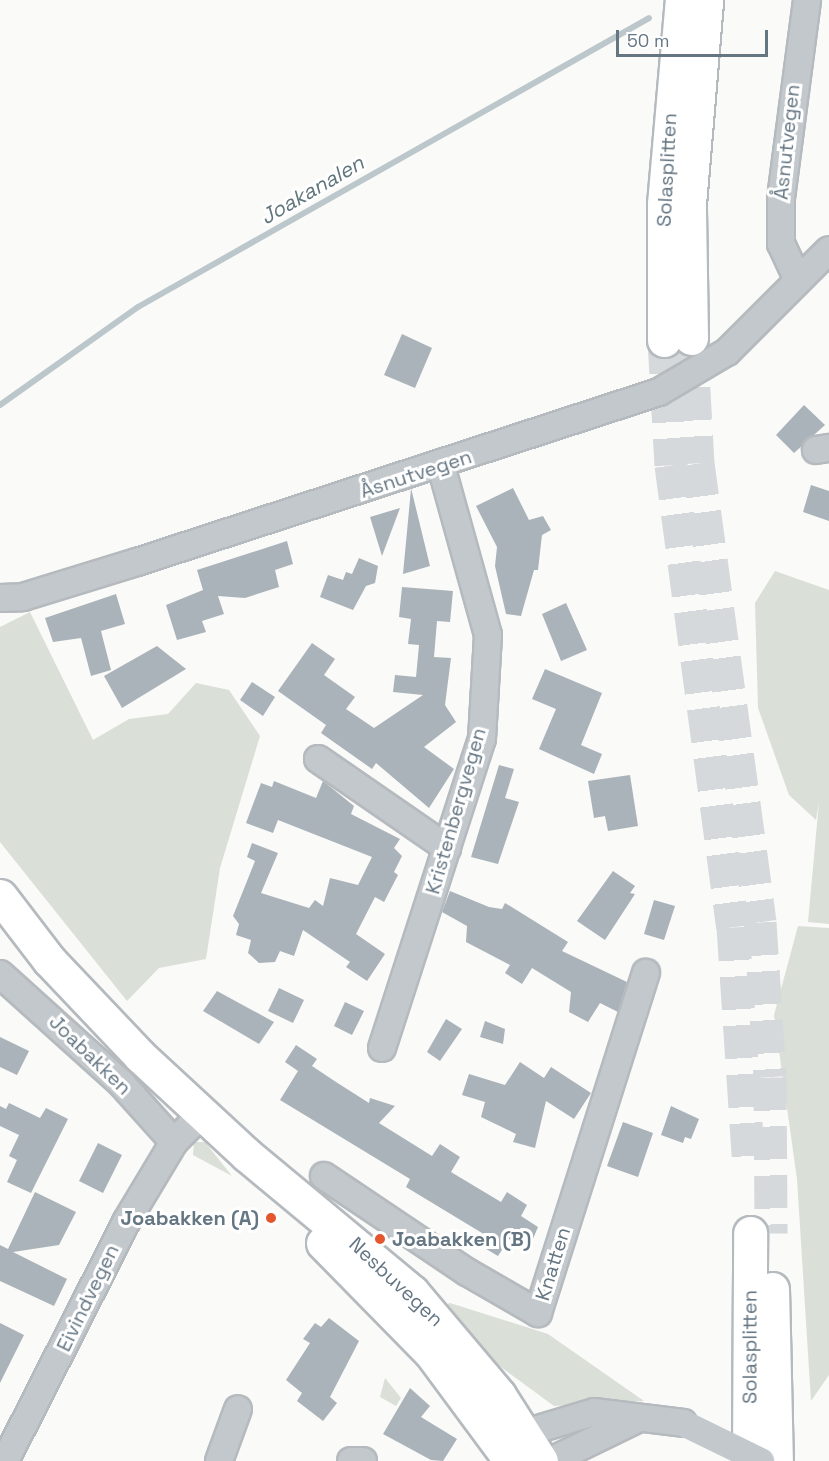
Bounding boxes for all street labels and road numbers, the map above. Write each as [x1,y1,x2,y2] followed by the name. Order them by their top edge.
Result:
[769,83,805,201] street label: Åsnutvegen
[652,113,682,227] street label: Solasplitten
[357,445,475,503] street label: Åsnutvegen
[421,725,491,897] street label: Kristenbergvegen
[44,1010,136,1100] street label: Joabakken
[530,1224,576,1304] street label: Knatten
[344,1232,448,1332] street label: Nesbuvegen
[52,1241,124,1355] street label: Eivindvegen
[738,1290,762,1404] street label: Solasplitten

